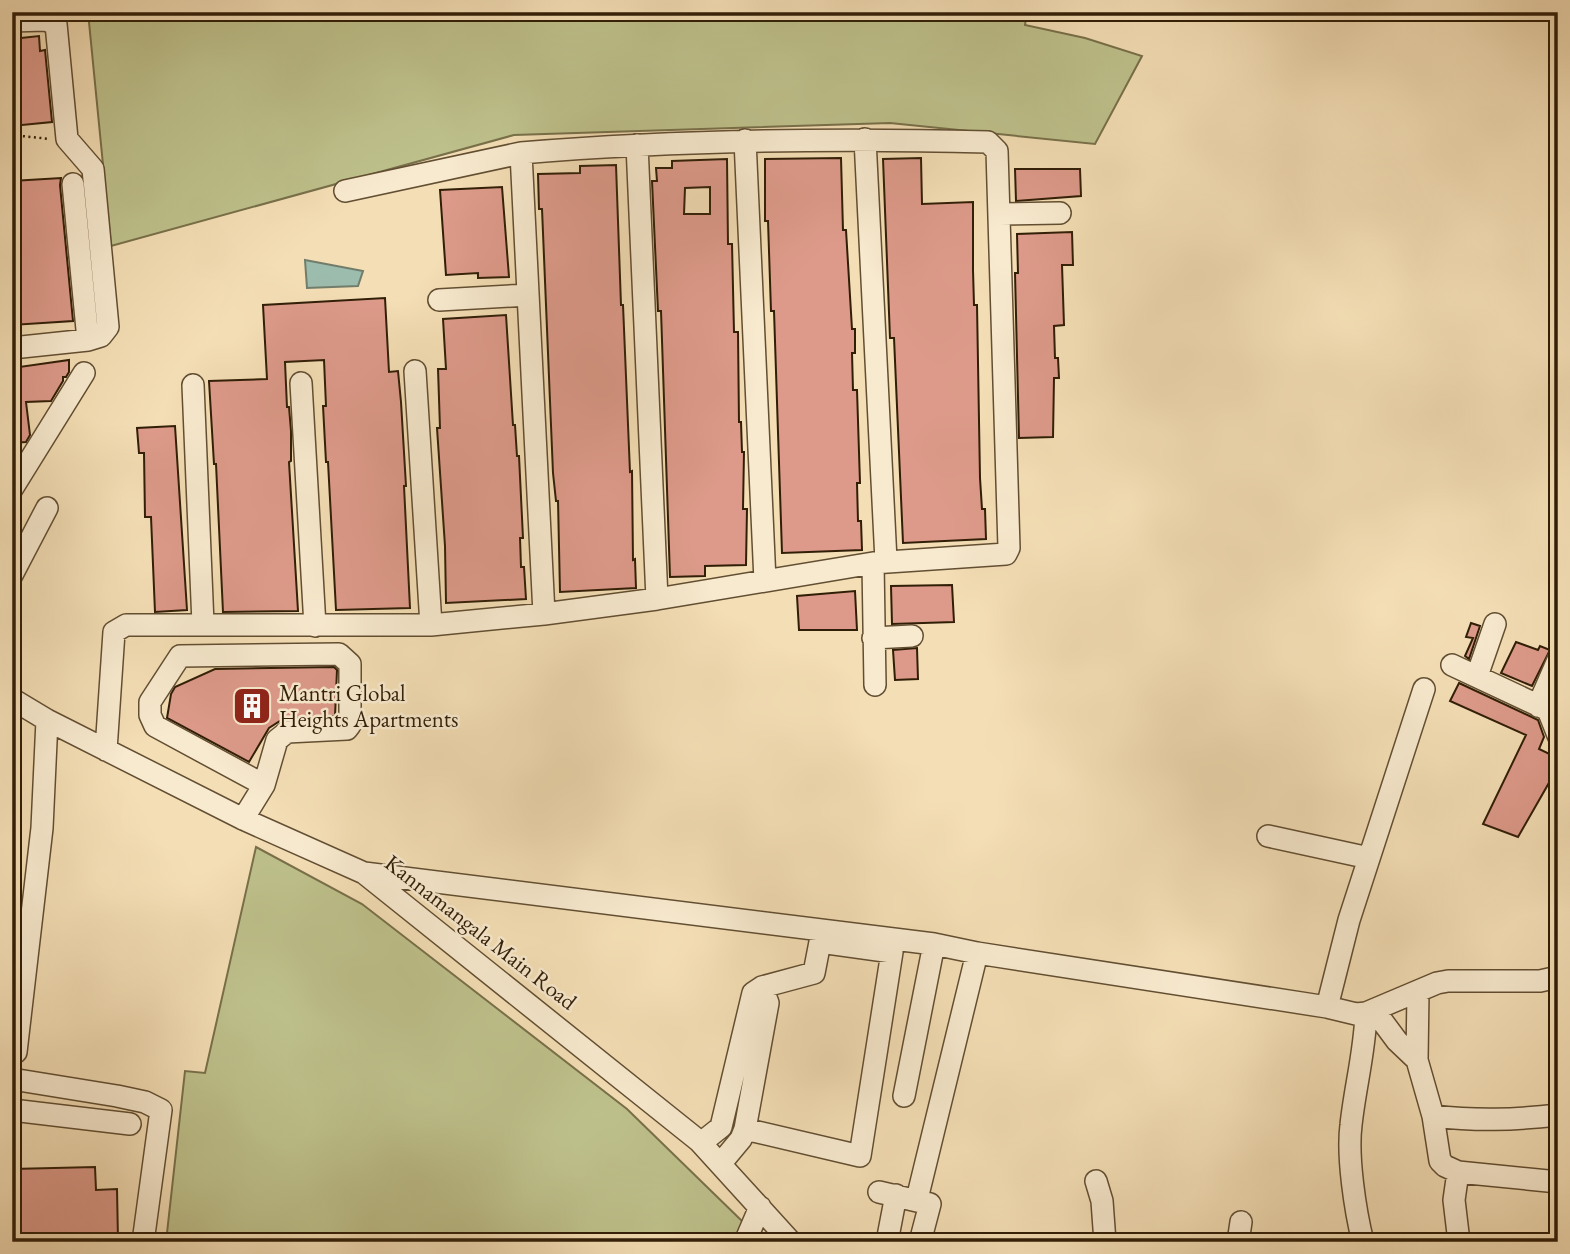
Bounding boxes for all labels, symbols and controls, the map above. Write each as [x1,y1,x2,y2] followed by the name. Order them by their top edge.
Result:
[279,678,458,734] place label: Mantri Global Heights Apartments
[231,685,273,727] building icon: Mantri Global Heights Apartments
[379,848,583,1017] street label: Kannamangala Main Road

